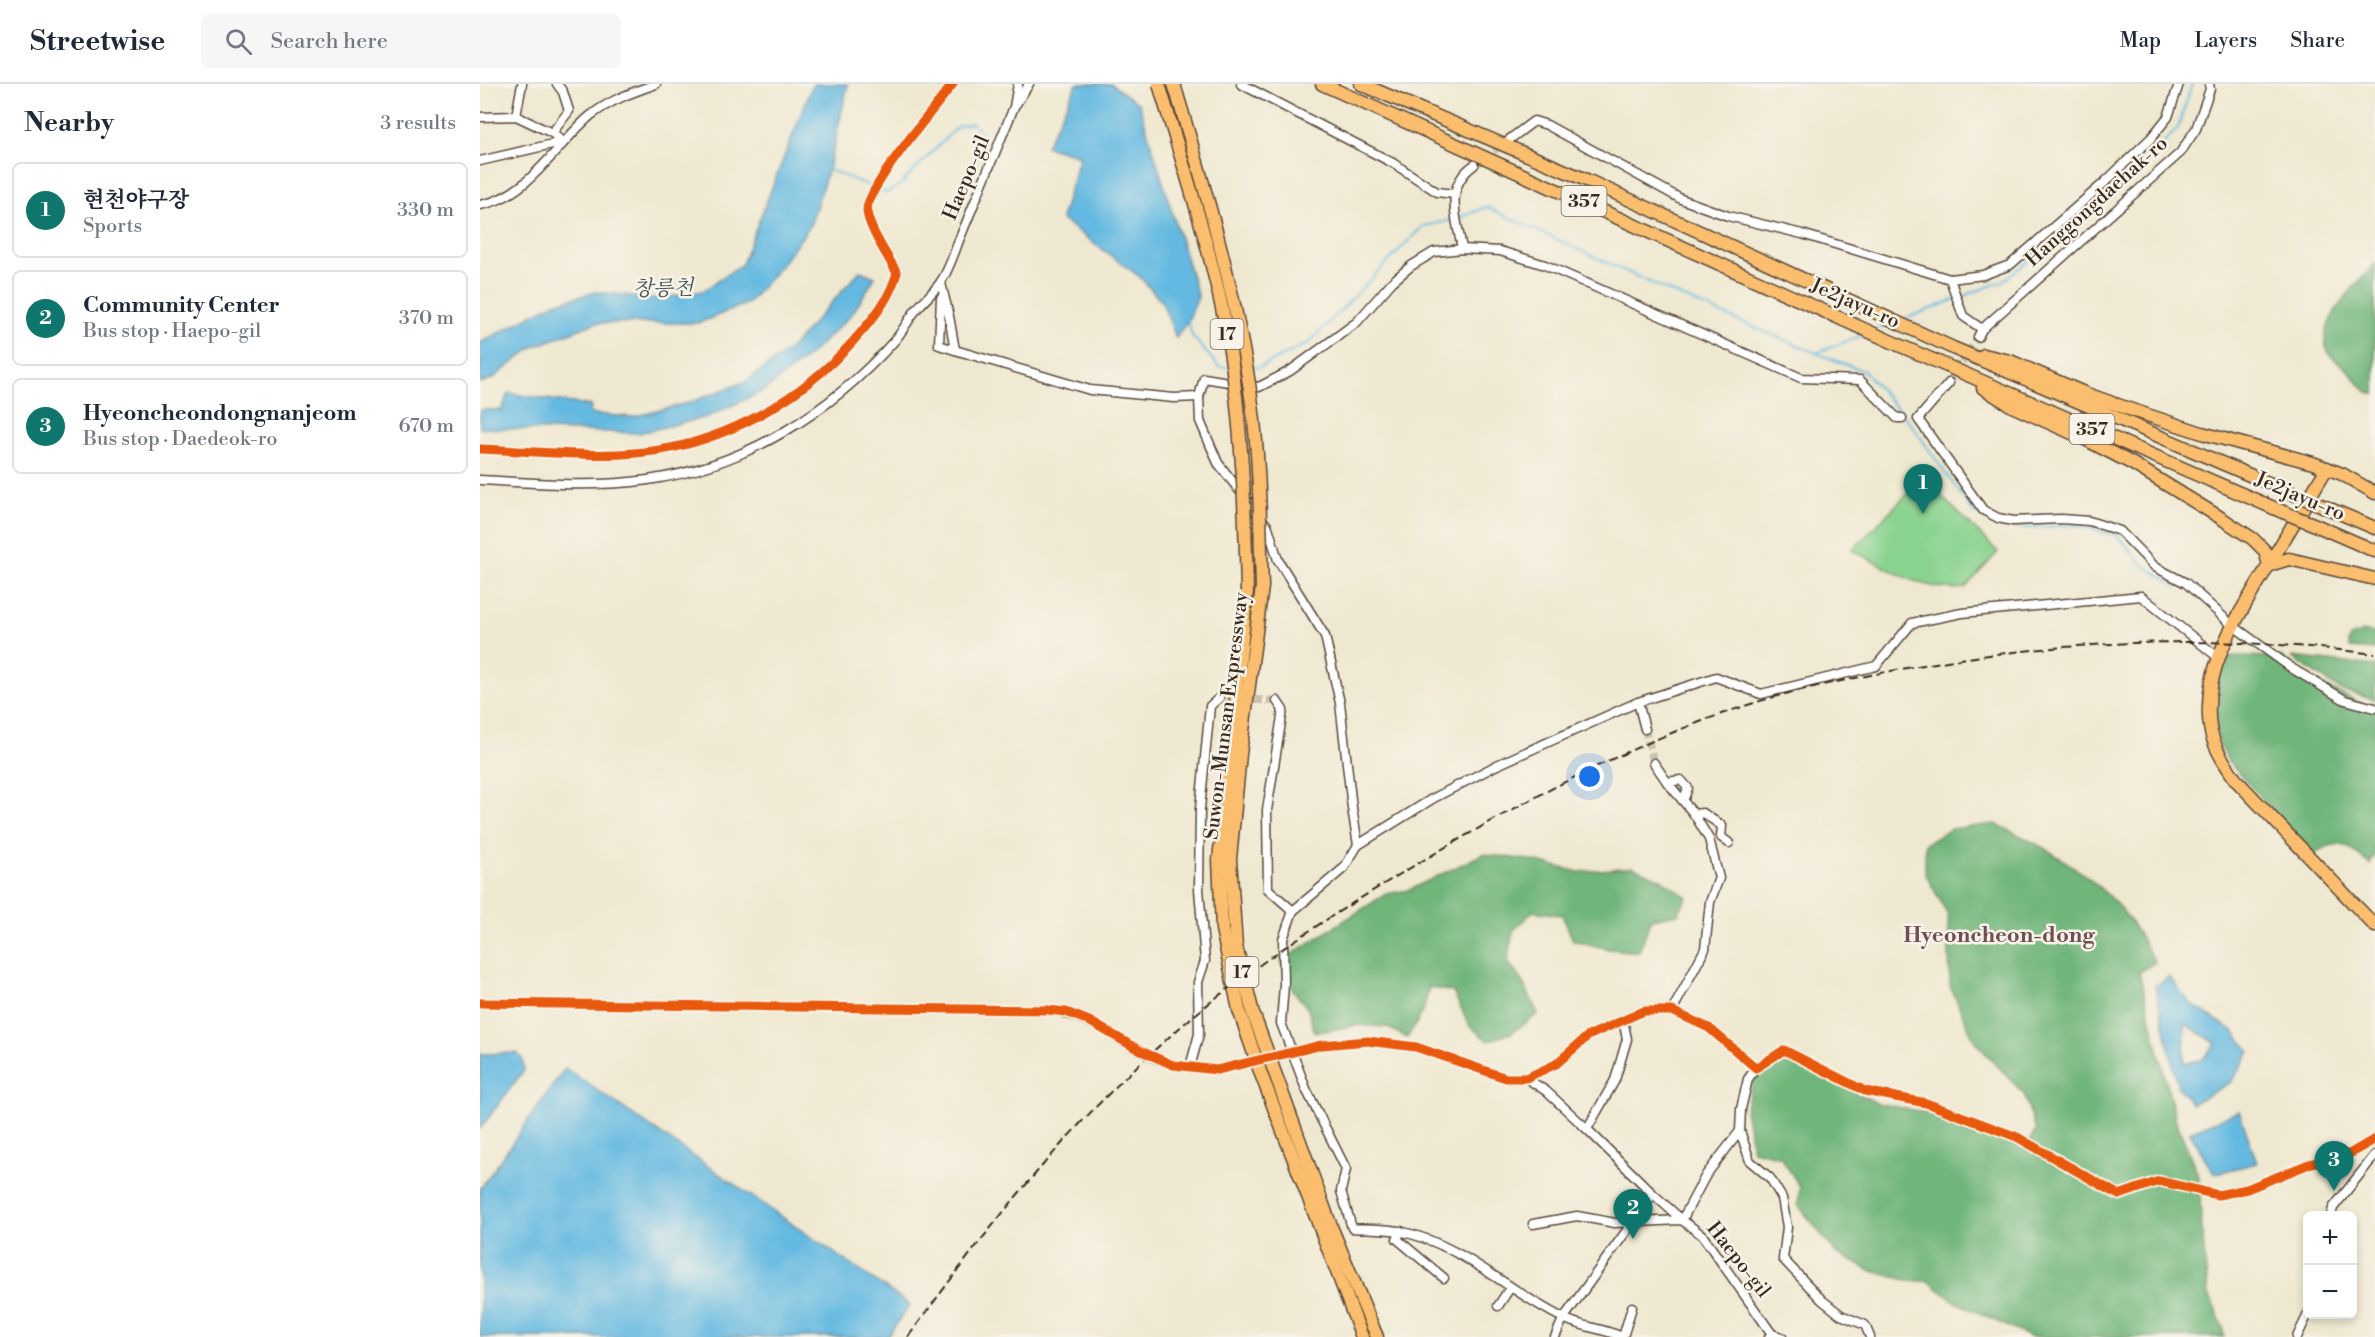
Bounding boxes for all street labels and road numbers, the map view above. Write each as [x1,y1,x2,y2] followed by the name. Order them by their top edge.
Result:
[2020,131,2174,273] street label: Hanggongdaehak-ro
[938,132,996,224] street label: Haepo-gil
[1562,186,1606,216] road number: 357
[1805,273,1904,335] street label: Je2jayu-ro
[1210,319,1244,349] road number: 17
[2070,414,2114,444] road number: 357
[2250,466,2349,527] street label: Je2jayu-ro
[1199,591,1255,841] street label: Suwon-Munsan Expressway
[1226,957,1258,987] road number: 17
[1700,1217,1776,1303] street label: Haepo-gil

